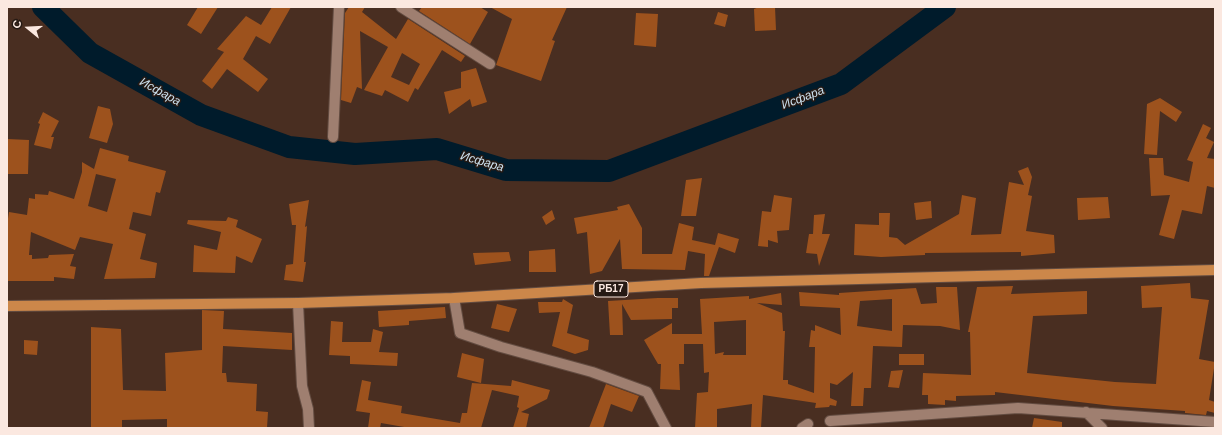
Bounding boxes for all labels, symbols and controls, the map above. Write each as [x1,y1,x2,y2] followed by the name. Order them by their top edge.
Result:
[8,8,48,48] north arrow
[10,19,24,30] text: С
[137,75,183,109] water label: Исфара
[780,83,826,113] water label: Исфара
[459,149,505,175] water label: Исфара
[594,281,628,297] road number: РБ17

